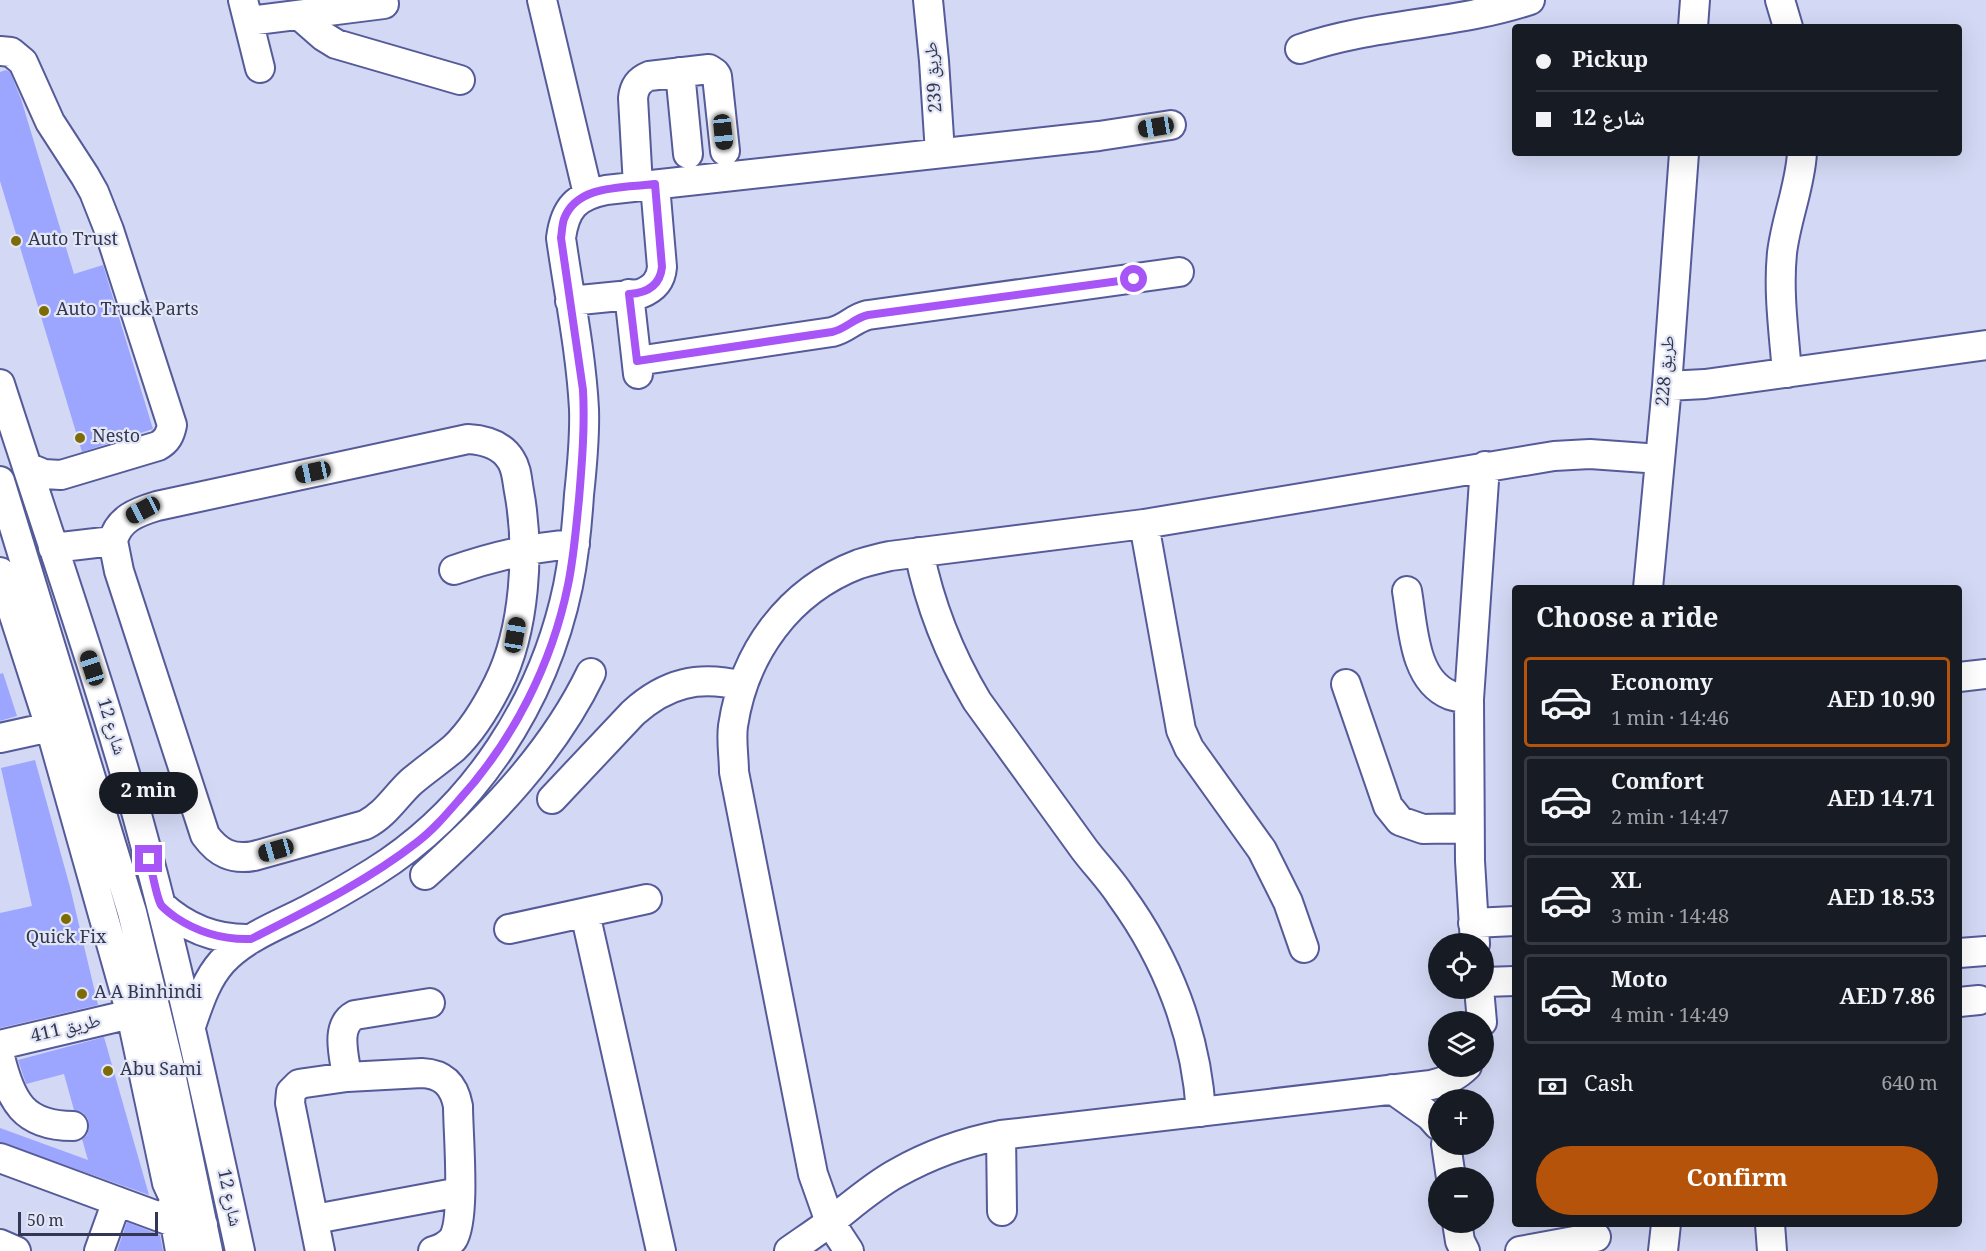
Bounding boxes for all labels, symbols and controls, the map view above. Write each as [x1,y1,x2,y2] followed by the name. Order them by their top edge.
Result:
[918,41,952,113] street label: طريق 239
[1572,43,1648,81] text: Pickup
[1572,101,1645,139] text: شارع 12
[712,113,734,151] car
[1137,115,1175,139] car
[28,226,118,256] place label: Auto Trust
[9,234,23,248] marker: Auto Trust
[1120,265,1147,292] route start
[56,296,199,326] place label: Auto Truck Parts
[37,304,51,318] marker: Auto Truck Parts
[1649,334,1685,408] street label: طريق 228
[92,423,140,453] place label: Nesto
[73,431,87,445] marker: Nesto
[294,459,332,485] car
[123,494,163,526] car
[1536,598,1718,644] text: Choose a ride
[503,616,527,654] car
[78,648,106,688] car
[1611,666,1713,704] text: Economy
[1539,675,1593,729] icon: car
[1827,683,1935,721] text: AED 10.90
[87,695,133,759] street label: شارع 12
[1611,704,1729,738] text: 1 min · 14:46
[1611,765,1704,803] text: Comfort
[100,772,198,814] callout: 2 min
[1539,774,1593,828] icon: car
[121,776,176,810] text: 2 min
[1827,782,1935,820] text: AED 14.71
[1611,803,1729,837] text: 2 min · 14:47
[256,836,296,864] car
[135,845,162,872] route end
[1611,864,1642,902] text: XL
[1539,873,1593,927] icon: car
[1827,881,1935,919] text: AED 18.53
[1611,902,1729,936] text: 3 min · 14:48
[59,912,73,926] marker: Quick Fix
[26,924,107,954] place label: Quick Fix
[1428,933,1494,1233] map controls
[1428,933,1494,999] button: locate
[1611,963,1668,1001] text: Moto
[1539,972,1593,1026] icon: car
[94,979,202,1009] place label: A A Binhindi
[1840,980,1935,1018] text: AED 7.86
[75,987,89,1001] marker: A A Binhindi
[1611,1001,1729,1035] text: 4 min · 14:49
[28,1007,104,1053] street label: طريق 411
[1428,1011,1494,1077] button: layers
[120,1056,202,1086] place label: Abu Sami
[101,1064,115,1078] marker: Abu Sami
[1584,1067,1634,1105] text: Cash
[1881,1069,1938,1103] text: 640 m
[1536,1070,1569,1103] icon: cash
[1428,1089,1494,1155] button: +
[1536,1146,1938,1215] button: Confirm
[207,1166,249,1230] street label: شارع 12
[1428,1167,1494,1233] button: −
[18,1209,158,1236] scale bar
[27,1209,64,1236] text: 50 m

